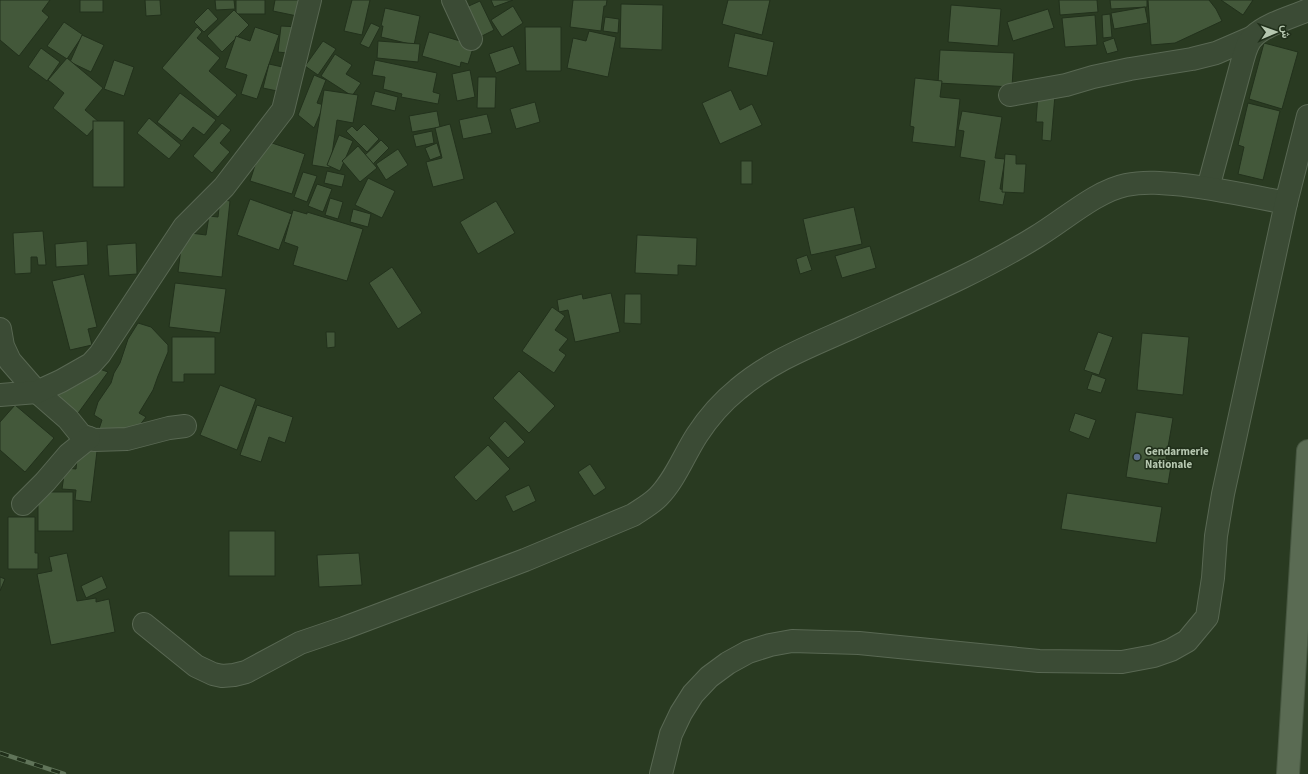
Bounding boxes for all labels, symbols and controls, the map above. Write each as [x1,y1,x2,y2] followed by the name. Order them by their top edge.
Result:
[1256,12,1296,52] north arrow
[1278,25,1293,39] text: ش
[1145,444,1209,472] place label: Gendarmerie Nationale
[1132,452,1142,462] marker: Gendarmerie Nationale

